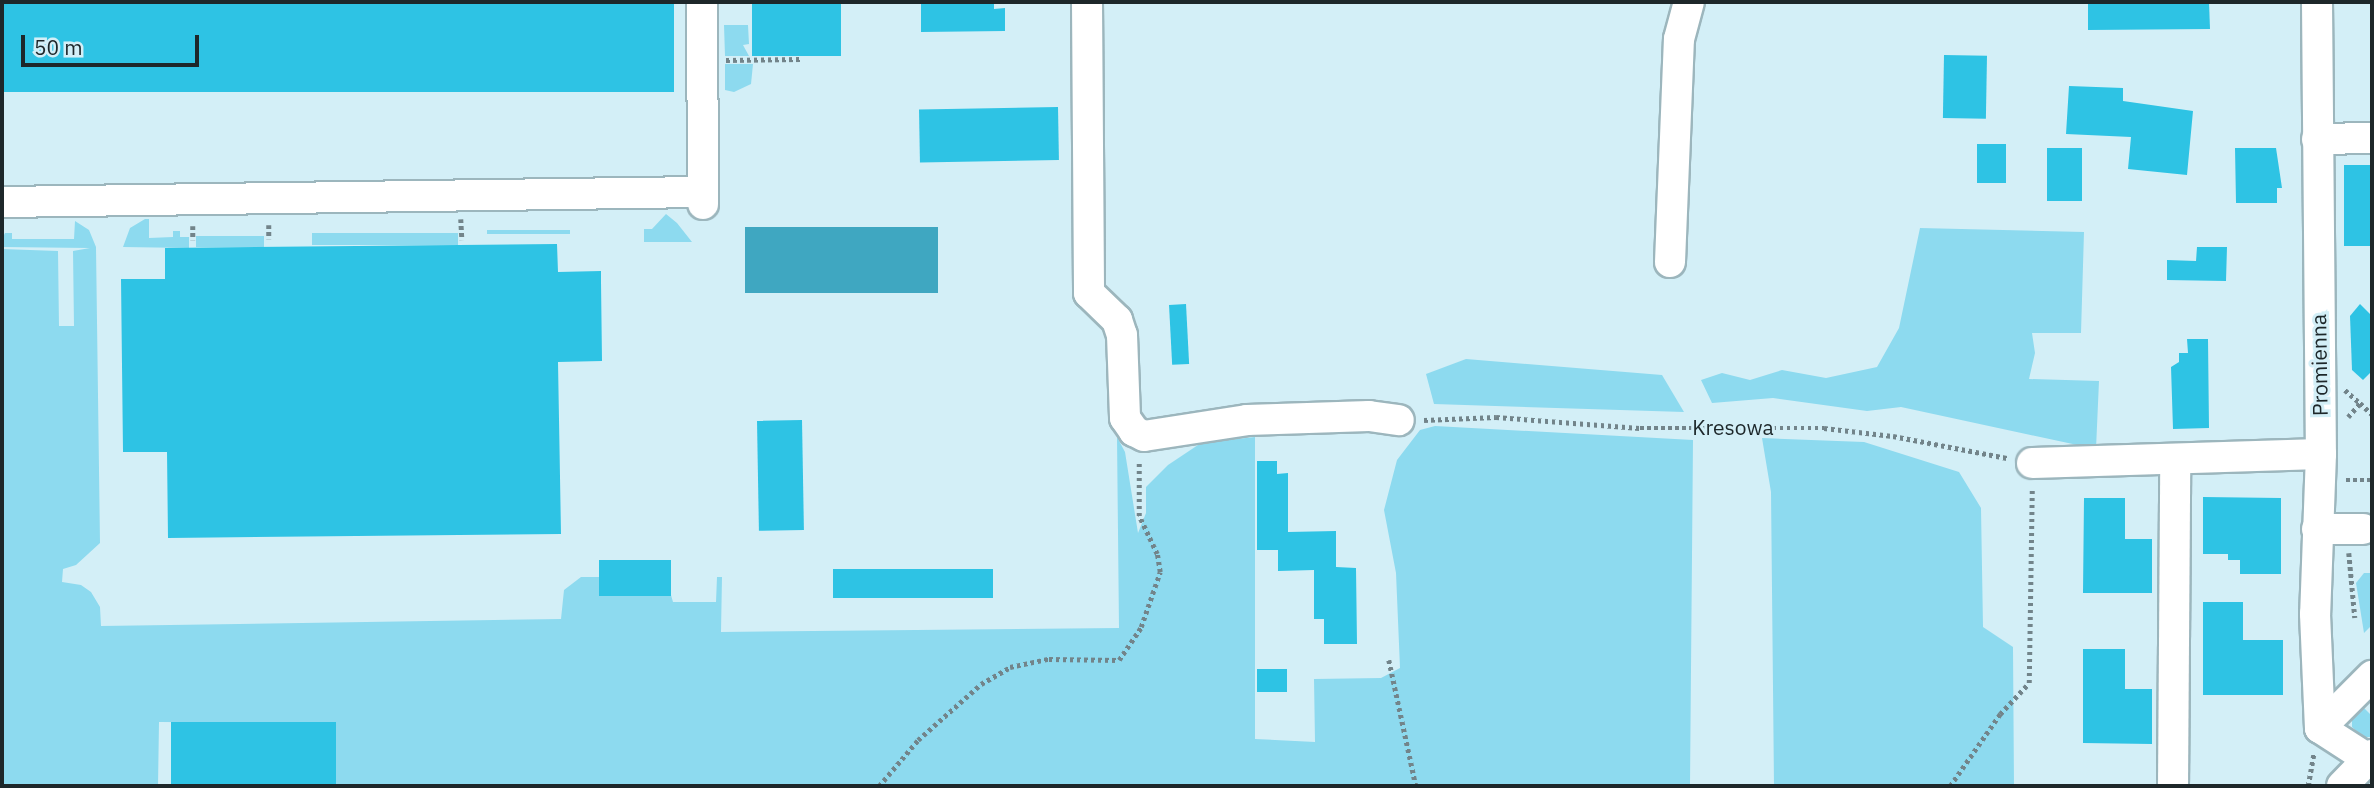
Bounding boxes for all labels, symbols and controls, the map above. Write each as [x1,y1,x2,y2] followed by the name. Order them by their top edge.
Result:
[24,21,203,65] scale bar
[34,33,83,61] text: 50 m
[2306,314,2332,416] street label: Promienna
[1692,414,1774,440] street label: Kresowa

